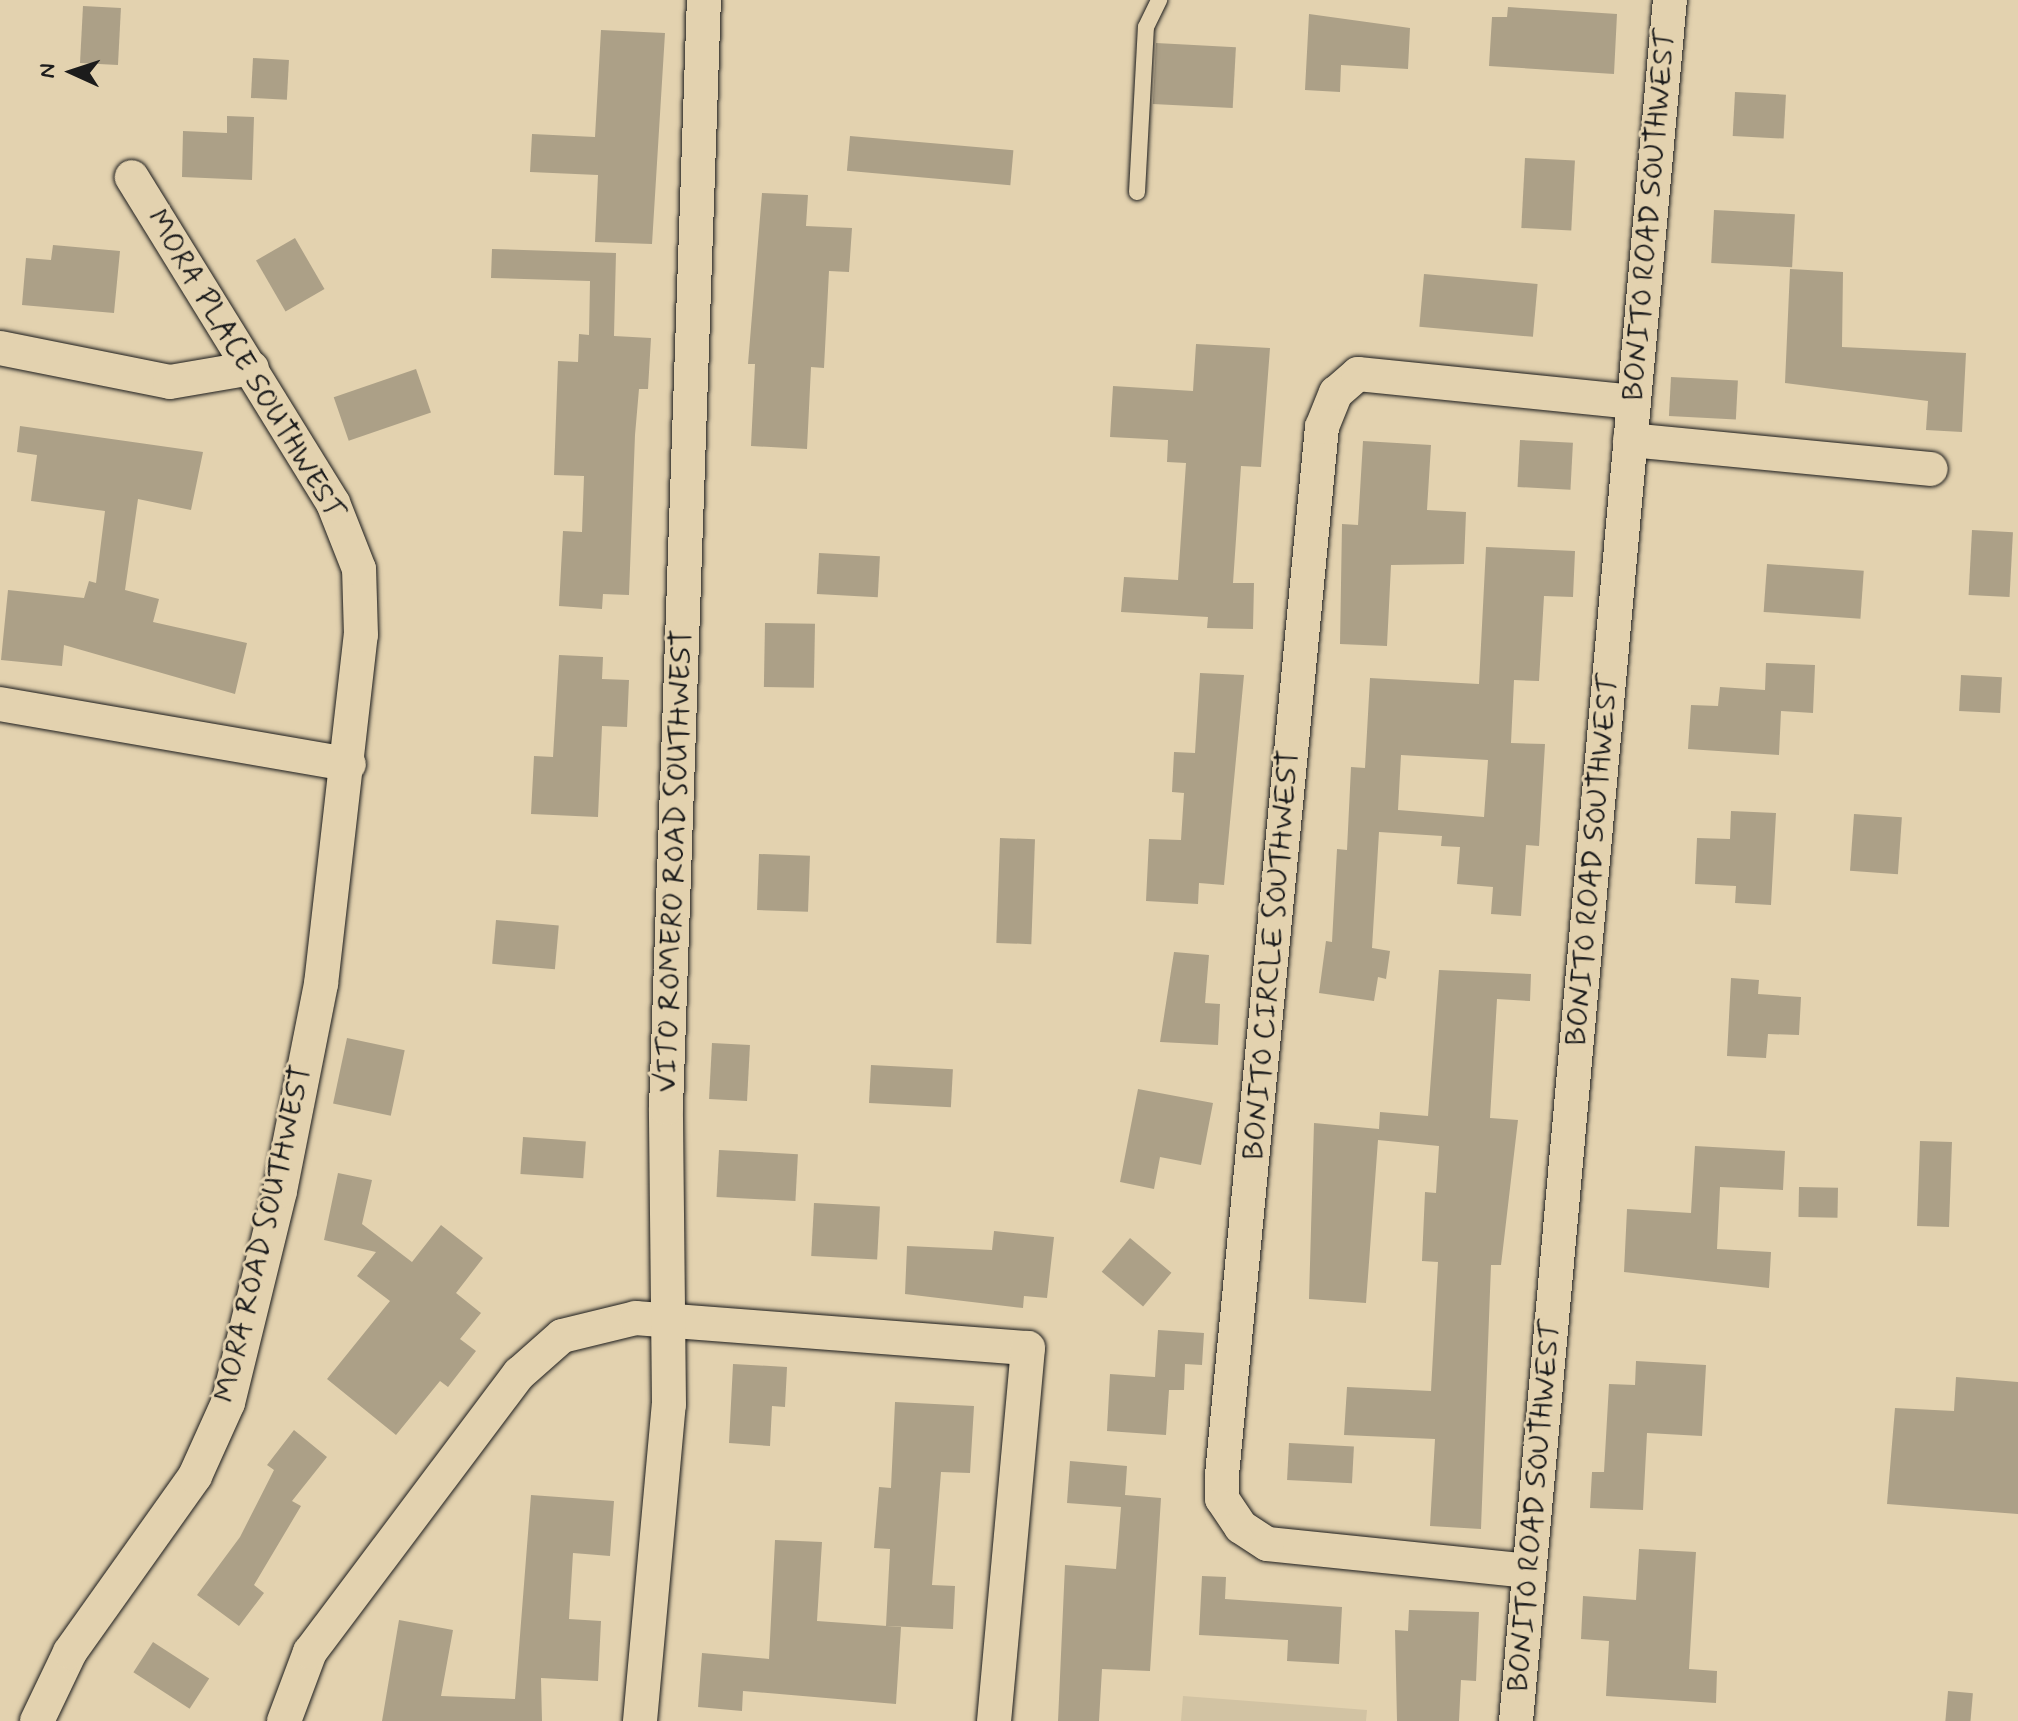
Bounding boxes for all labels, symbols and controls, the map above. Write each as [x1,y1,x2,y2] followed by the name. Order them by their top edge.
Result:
[1616,25,1684,405] street label: BONITO ROAD SOUTHWEST
[32,32,112,112] north arrow
[34,63,62,79] text: N
[136,199,354,531] street label: MORA PLACE SOUTHWEST
[649,624,701,1098] street label: VITO ROMERO ROAD SOUTHWEST
[1559,670,1627,1050] street label: BONITO ROAD SOUTHWEST
[1236,747,1308,1163] street label: BONITO CIRCLE SOUTHWEST
[207,1061,321,1407] street label: MORA ROAD SOUTHWEST
[1501,1316,1569,1696] street label: BONITO ROAD SOUTHWEST

